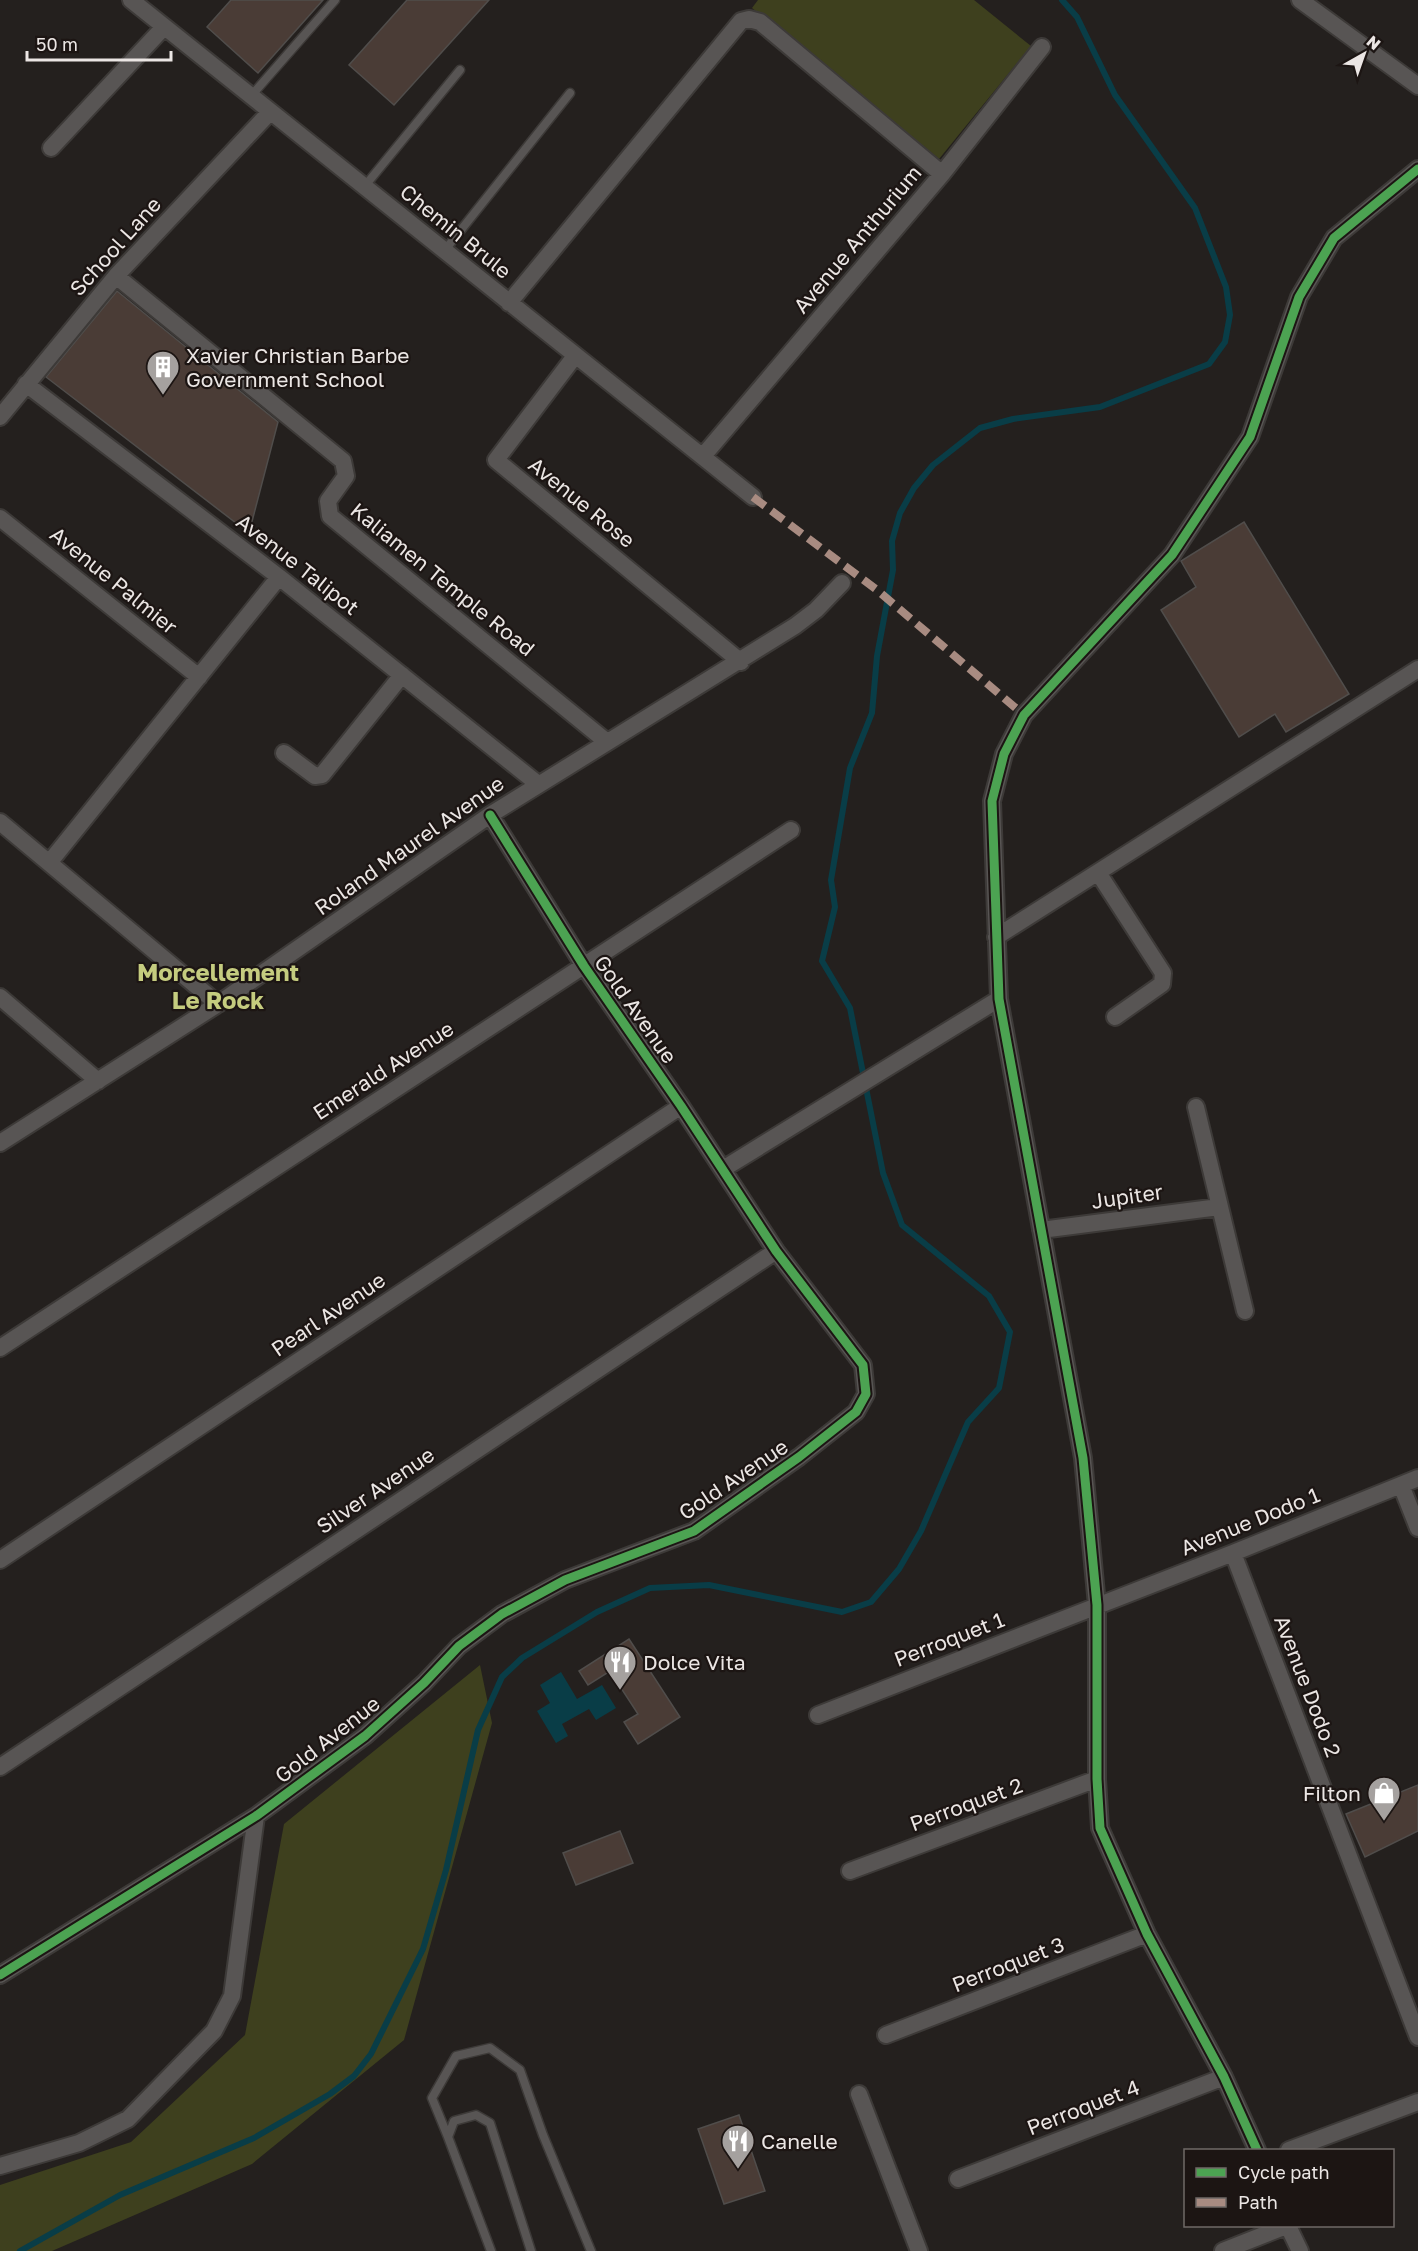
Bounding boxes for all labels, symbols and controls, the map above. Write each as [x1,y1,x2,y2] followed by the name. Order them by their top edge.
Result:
[27,24,171,62] scale bar
[1334,24,1394,84] north arrow
[1363,31,1385,54] text: N
[36,33,78,55] text: 50 m
[787,160,927,318] street label: Avenue Anthurium
[395,178,517,284] street label: Chemin Brule
[64,191,166,301] street label: School Lane
[186,342,410,392] place label: Xavier Christian Barbe Government School
[145,349,181,396] building icon: Xavier Christian Barbe Government School
[524,451,640,553] street label: Avenue Rose
[346,497,540,661] street label: Kaliamen Temple Road
[231,508,365,620] street label: Avenue Talipot
[45,521,183,639] street label: Avenue Palmier
[309,770,509,920] street label: Roland Maurel Avenue
[589,950,683,1068] street label: Gold Avenue
[137,957,299,1014] district label: Morcellement Le Rock
[308,1015,458,1125] street label: Emerald Avenue
[1090,1178,1164,1214] street label: Jupiter
[266,1266,390,1362] street label: Pearl Avenue
[673,1433,793,1525] street label: Gold Avenue
[311,1441,439,1539] street label: Silver Avenue
[1177,1481,1323,1561] street label: Avenue Dodo 1
[890,1606,1008,1672] street label: Perroquet 1
[1269,1611,1347,1761] street label: Avenue Dodo 2
[602,1644,638,1691] restaurant icon: Dolce Vita
[643,1649,746,1675] place label: Dolce Vita
[269,1690,385,1788] street label: Gold Avenue
[906,1772,1026,1836] street label: Perroquet 2
[1366,1775,1402,1822] shop icon: Filton
[1303,1780,1361,1806] place label: Filton
[948,1931,1068,1997] street label: Perroquet 3
[1023,2074,1143,2140] street label: Perroquet 4
[720,2123,756,2170] restaurant icon: Canelle
[761,2128,838,2154] place label: Canelle
[1184,2149,1394,2227] legend
[1238,2161,1330,2183] text: Cycle path
[1238,2191,1278,2213] text: Path

